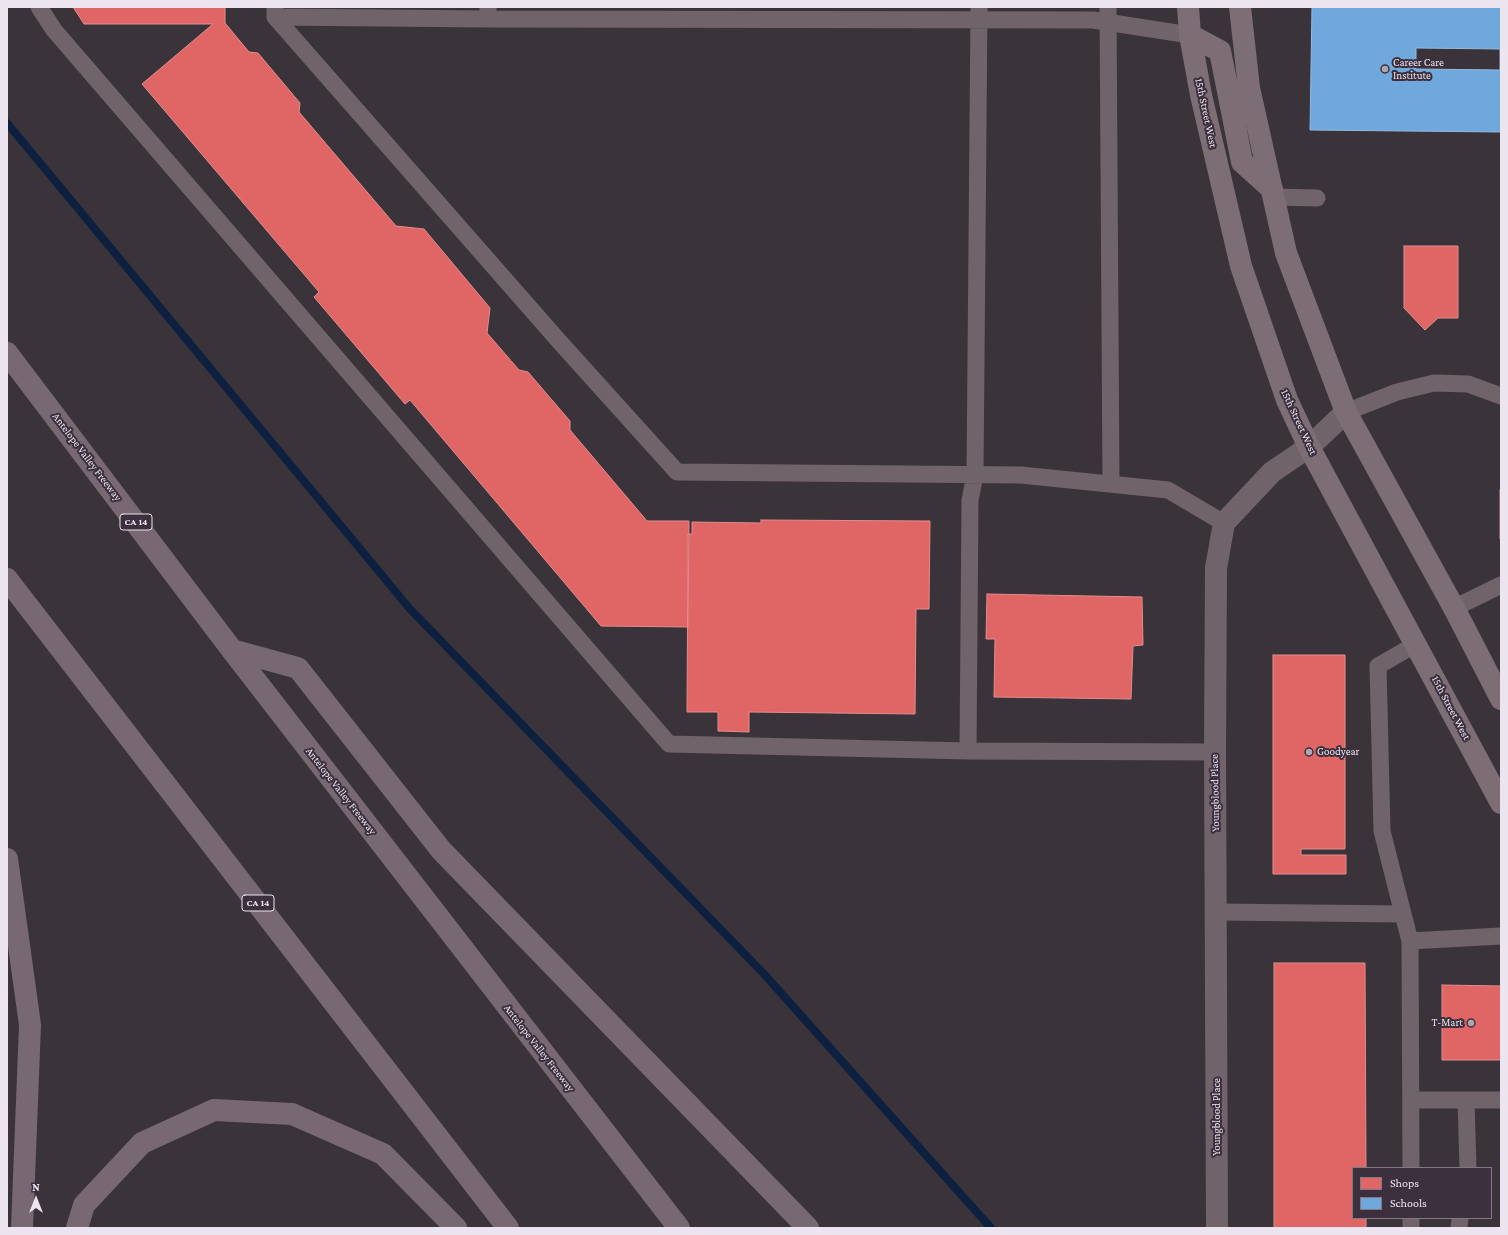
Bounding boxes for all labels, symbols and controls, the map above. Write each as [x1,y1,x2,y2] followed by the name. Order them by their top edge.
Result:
[1393,56,1444,82] place label: Career Care Institute
[1380,64,1390,74] marker: Career Care Institute
[1192,77,1220,149] street label: 15th Street West
[1278,387,1320,457] street label: 15th Street West
[50,410,124,504] street label: Antelope Valley Freeway
[120,514,152,530] road number: CA 14
[1429,674,1473,742] street label: 15th Street West
[303,745,379,837] street label: Antelope Valley Freeway
[1317,745,1359,759] place label: Goodyear
[1304,747,1314,757] marker: Goodyear
[1208,754,1222,832] street label: Youngblood Place
[242,895,274,911] road number: CA 14
[501,1002,577,1094] street label: Antelope Valley Freeway
[1431,1016,1463,1030] place label: T-Mart
[1466,1018,1476,1028] marker: T-Mart
[1210,1078,1224,1156] street label: Youngblood Place
[1352,1167,1492,1219] legend
[1390,1176,1419,1190] text: Shops
[16,1179,56,1219] north arrow
[32,1181,40,1193] text: N
[1390,1196,1427,1210] text: Schools

